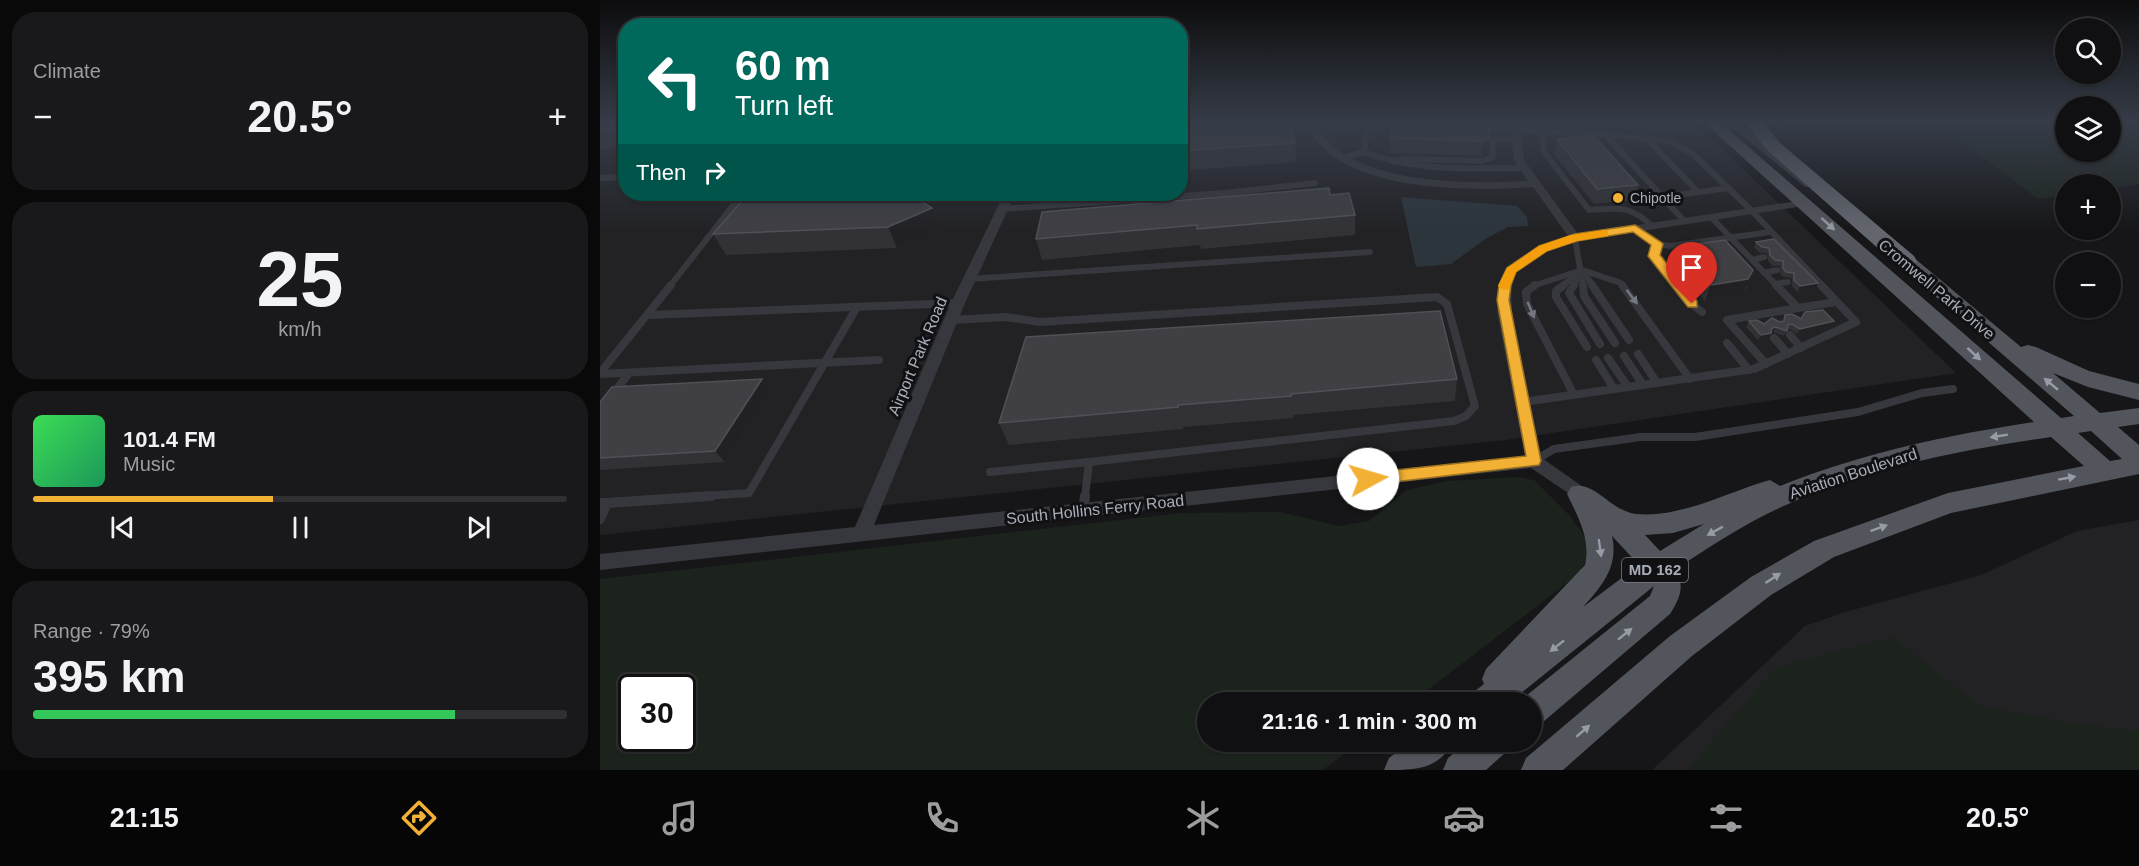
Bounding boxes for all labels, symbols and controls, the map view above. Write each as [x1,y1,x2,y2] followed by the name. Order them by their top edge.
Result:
[2055,18,2121,318] map controls
[2055,18,2121,84] button: search
[636,42,714,120] icon: left
[735,42,831,89] text: 60 m
[33,60,101,82] text: Climate
[247,91,353,142] text: 20.5°
[735,91,833,121] text: Turn left
[2055,96,2121,162] button: layers
[33,98,52,135] text: −
[548,98,567,135] text: +
[698,156,731,189] icon: right
[636,160,686,185] text: Then
[2055,174,2121,240] button: +
[1630,190,1682,206] place label: Chipotle
[1611,191,1625,205] marker: Chipotle
[1820,217,1835,230] one-way arrow
[257,235,343,323] text: 25
[1875,236,1998,343] street label: Cromwell Park Drive
[1666,242,1717,304] pin
[1675,251,1708,284] icon: arrive
[2055,252,2121,318] button: −
[1625,290,1637,305] one-way arrow
[885,294,950,418] street label: Airport Park Road
[1526,301,1536,319] one-way arrow
[278,318,322,340] text: km/h
[1966,347,1981,361] one-way arrow
[2044,378,2059,391] one-way arrow
[123,427,216,452] text: 101.4 FM
[1989,432,2008,441] one-way arrow
[1787,445,1919,502] street label: Aviation Boulevard
[1336,447,1400,511] position arrow
[123,453,175,475] text: Music
[2058,473,2077,482] one-way arrow
[1005,492,1185,527] street label: South Hollins Ferry Road
[106,511,139,544] icon: previous
[284,511,317,544] icon: pause
[462,511,495,544] icon: next
[1870,523,1888,532] one-way arrow
[1706,526,1723,536] one-way arrow
[1596,539,1605,558] one-way arrow
[1622,558,1688,582] road number: MD 162
[1765,572,1781,583] one-way arrow
[33,620,150,642] text: Range · 79%
[1617,628,1632,641] one-way arrow
[1550,639,1565,651] one-way arrow
[33,651,186,702] text: 395 km
[618,674,696,752] speed limit sign: 30
[1262,709,1477,734] text: 21:16 · 1 min · 300 m
[1575,725,1591,738] one-way arrow
[398,797,440,839] icon: directions
[659,797,701,839] icon: music
[921,797,963,839] icon: phone
[1182,797,1224,839] icon: climate
[1443,797,1485,839] icon: car
[1705,797,1747,839] icon: filters
[110,803,179,833] text: 21:15
[1966,803,2029,833] text: 20.5°

